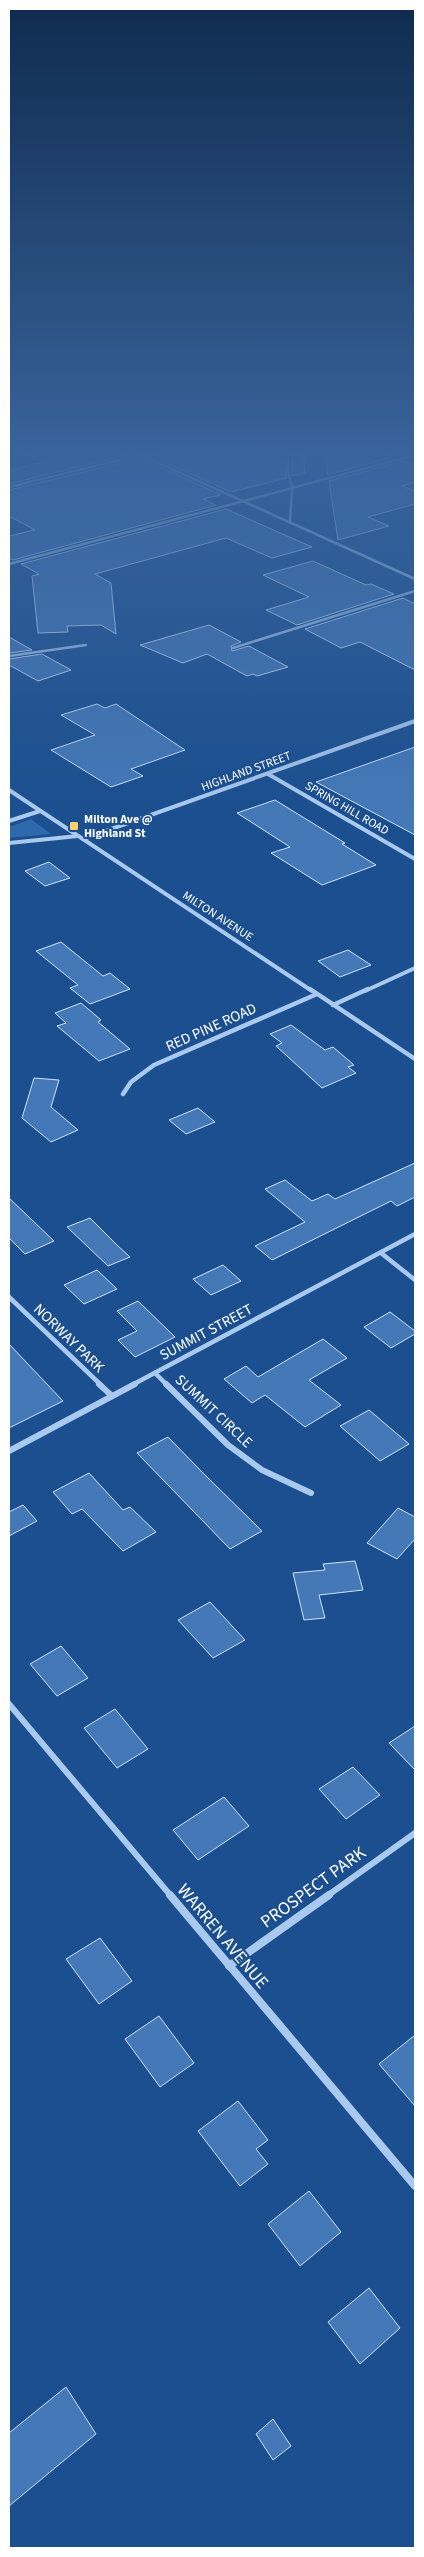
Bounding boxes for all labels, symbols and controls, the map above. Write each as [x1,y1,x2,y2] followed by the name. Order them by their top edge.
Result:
[199,747,294,796] street label: HIGHLAND STREET
[302,777,392,839] street label: SPRING HILL ROAD
[84,811,153,842] place label: Milton Ave @ Highland St
[68,820,80,832] marker: Milton Ave @ Highland St
[179,887,256,946] street label: MILTON AVENUE
[162,998,260,1057] street label: RED PINE ROAD
[29,1299,109,1378] street label: NORWAY PARK
[156,1299,256,1366] street label: SUMMIT STREET
[170,1370,257,1453] street label: SUMMIT CIRCLE
[256,1840,372,1934] street label: PROSPECT PARK
[171,1878,274,1994] street label: WARREN AVENUE

